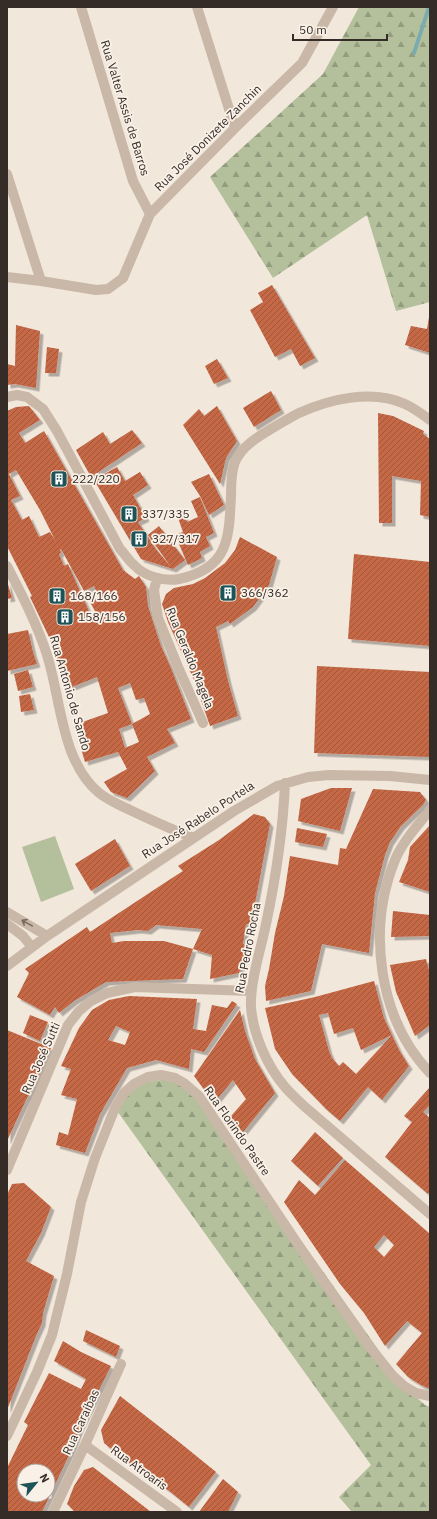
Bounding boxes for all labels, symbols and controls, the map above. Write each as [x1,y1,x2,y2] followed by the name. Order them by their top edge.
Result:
[293,16,387,42] scale bar
[299,22,327,37] text: 50 m
[98,38,153,178] street label: Rua Valter Assis de Barros
[151,81,264,194] street label: Rua José Donizete Zanchin
[49,469,69,489] building icon: 222/220
[72,471,120,486] place label: 222/220
[119,504,139,524] building icon: 337/335
[142,506,190,521] place label: 337/335
[129,529,149,549] building icon: 327/317
[152,531,200,546] place label: 327/317
[218,583,238,603] building icon: 366/362
[241,585,289,600] place label: 366/362
[47,586,67,606] building icon: 168/166
[70,588,118,603] place label: 168/166
[163,605,218,711] street label: Rua Geraldo Magela
[55,607,75,627] building icon: 158/156
[78,609,126,624] place label: 158/156
[47,634,94,752] street label: Rua Antonio de Sando
[139,777,257,861] street label: Rua José Rabelo Portela
[231,901,264,994] street label: Rua Pedro Rocha
[21,919,33,927] one-way arrow
[18,1020,63,1096] street label: Rua José Sutti
[201,1083,274,1179] street label: Rua Florindo Pastre
[59,1387,102,1457] street label: Rua Caraíbas
[108,1442,171,1493] street label: Rua Atroaris
[16,1463,56,1503] north arrow
[37,1471,53,1485] text: N

